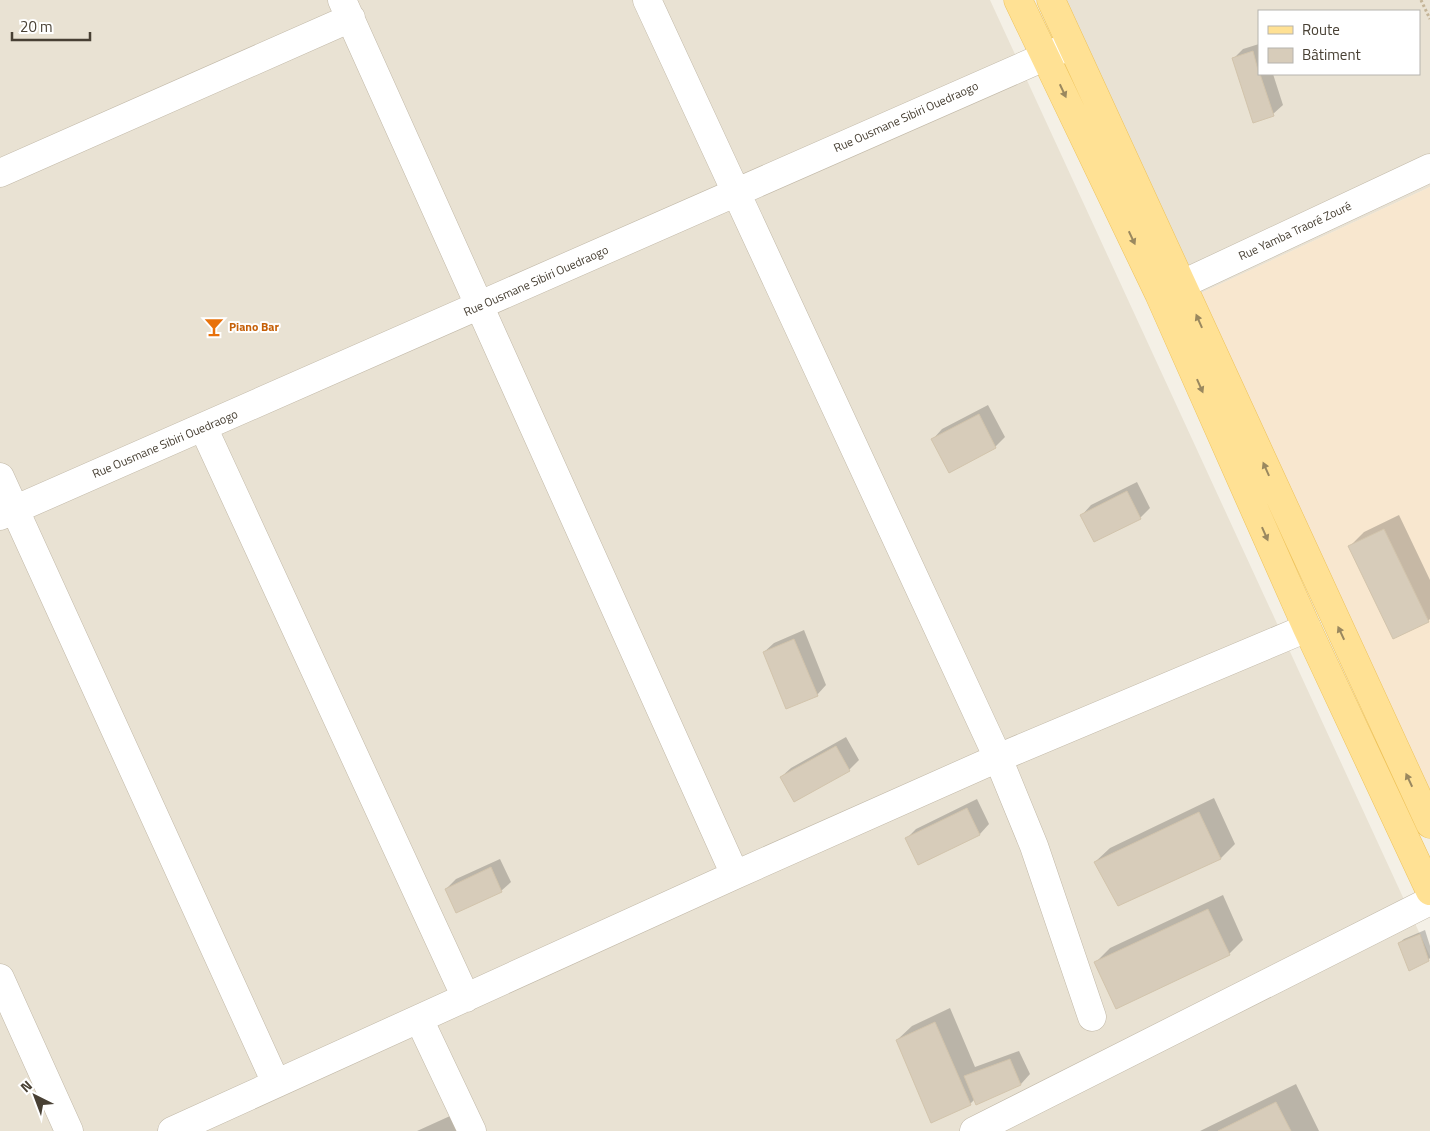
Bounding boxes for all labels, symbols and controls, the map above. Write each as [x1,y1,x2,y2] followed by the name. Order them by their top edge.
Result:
[12,10,90,42] scale bar
[1258,10,1420,75] legend
[20,15,53,38] text: 20 m
[1302,18,1340,41] text: Route
[1302,43,1361,66] text: Bâtiment
[830,76,981,157] street label: Rue Ousmane Sibiri Ouedraogo
[1059,84,1067,98] one-way arrow
[1235,196,1354,265] street label: Rue Yamba Traoré Zouré
[1129,231,1137,245] one-way arrow
[460,240,611,321] street label: Rue Ousmane Sibiri Ouedraogo
[1195,314,1203,328] one-way arrow
[203,316,225,338] bar icon: Piano Bar
[229,317,279,336] place label: Piano Bar
[1196,379,1204,393] one-way arrow
[89,404,241,483] street label: Rue Ousmane Sibiri Ouedraogo
[1262,462,1270,476] one-way arrow
[1262,527,1270,541] one-way arrow
[1337,626,1345,640] one-way arrow
[1405,773,1413,787] one-way arrow
[10,1071,60,1121] north arrow
[15,1075,37,1097] text: N

